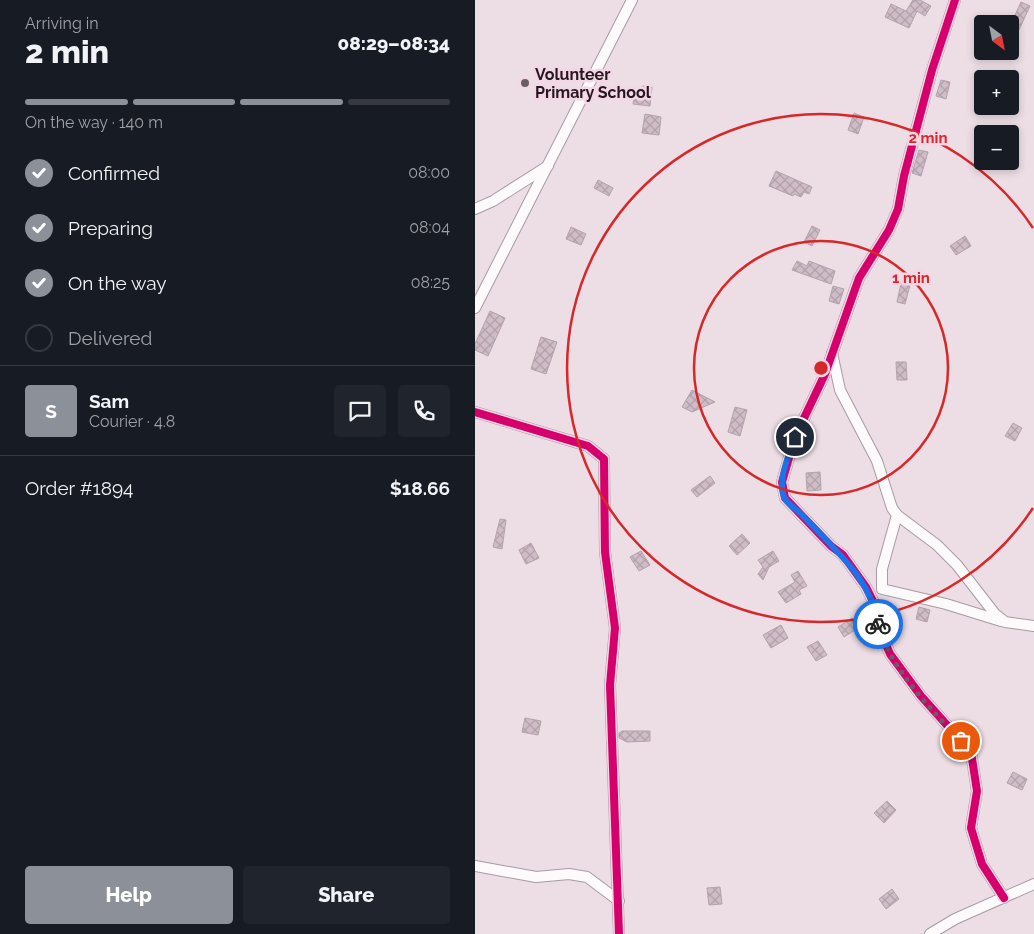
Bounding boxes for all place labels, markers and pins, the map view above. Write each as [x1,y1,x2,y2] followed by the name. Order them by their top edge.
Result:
[535,65,652,102] place label: Volunteer Primary School
[519,77,531,89] marker: Volunteer Primary School
[812,359,830,377] centre of rings
[774,416,816,458] pin
[940,720,982,762] pin

